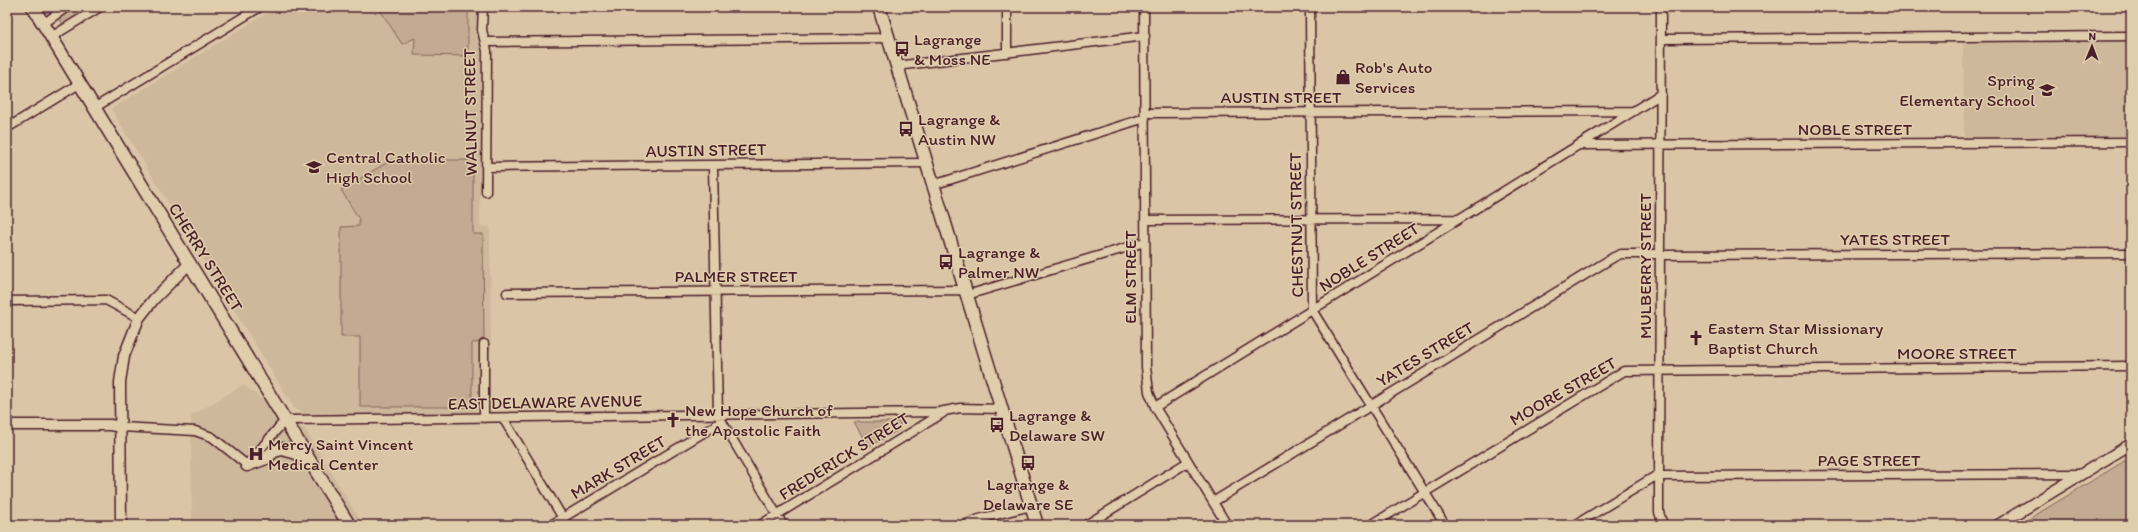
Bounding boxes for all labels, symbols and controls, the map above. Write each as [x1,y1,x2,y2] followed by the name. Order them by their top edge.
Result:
[2072,26,2112,66] north arrow
[914,29,991,69] place label: Lagrange & Moss NE
[2088,30,2096,43] text: N
[893,40,911,58] bus stop icon: Lagrange & Moss NE
[459,48,481,176] street label: WALNUT STREET
[1355,57,1432,97] place label: Rob's Auto Services
[1334,68,1352,86] shop icon: Rob's Auto Services
[1899,70,2035,110] place label: Spring Elementary School
[2038,81,2056,99] school or university icon: Spring Elementary School
[1221,87,1342,107] street label: AUSTIN STREET
[918,109,1000,149] place label: Lagrange & Austin NW
[1798,119,1913,139] street label: NOBLE STREET
[897,120,915,138] bus stop icon: Lagrange & Austin NW
[645,139,767,161] street label: AUSTIN STREET
[326,147,446,187] place label: Central Catholic High School
[1285,152,1307,298] street label: CHESTNUT STREET
[305,158,323,176] school or university icon: Central Catholic High School
[1635,192,1655,339] street label: MULBERRY STREET
[165,199,248,315] street label: CHERRY STREET
[1315,218,1423,296] street label: NOBLE STREET
[1840,229,1950,249] street label: YATES STREET
[1120,230,1140,324] street label: ELM STREET
[958,242,1040,282] place label: Lagrange & Palmer NW
[937,253,955,271] bus stop icon: Lagrange & Palmer NW
[674,266,798,286] street label: PALMER STREET
[1373,317,1478,391] street label: YATES STREET
[1708,318,1883,358] place label: Eastern Star Missionary Baptist Church
[1687,329,1705,347] church icon: Eastern Star Missionary Baptist Church
[1897,343,2017,363] street label: MOORE STREET
[1506,352,1620,430] street label: MOORE STREET
[448,390,642,414] street label: EAST DELAWARE AVENUE
[685,400,833,440] place label: New Hope Church of the Apostolic Faith
[1009,405,1105,445] place label: Lagrange & Delaware SW
[775,408,913,504] street label: FREDERICK STREET
[664,411,682,429] church icon: New Hope Church of the Apostolic Faith
[988,416,1006,434] bus stop icon: Lagrange & Delaware SW
[567,431,670,503] street label: MARK STREET
[268,434,413,474] place label: Mercy Saint Vincent Medical Center
[247,445,265,463] hospital icon: Mercy Saint Vincent Medical Center
[1817,450,1921,470] street label: PAGE STREET
[1019,454,1037,472] bus stop icon: Lagrange & Delaware SE
[983,474,1073,514] place label: Lagrange & Delaware SE

